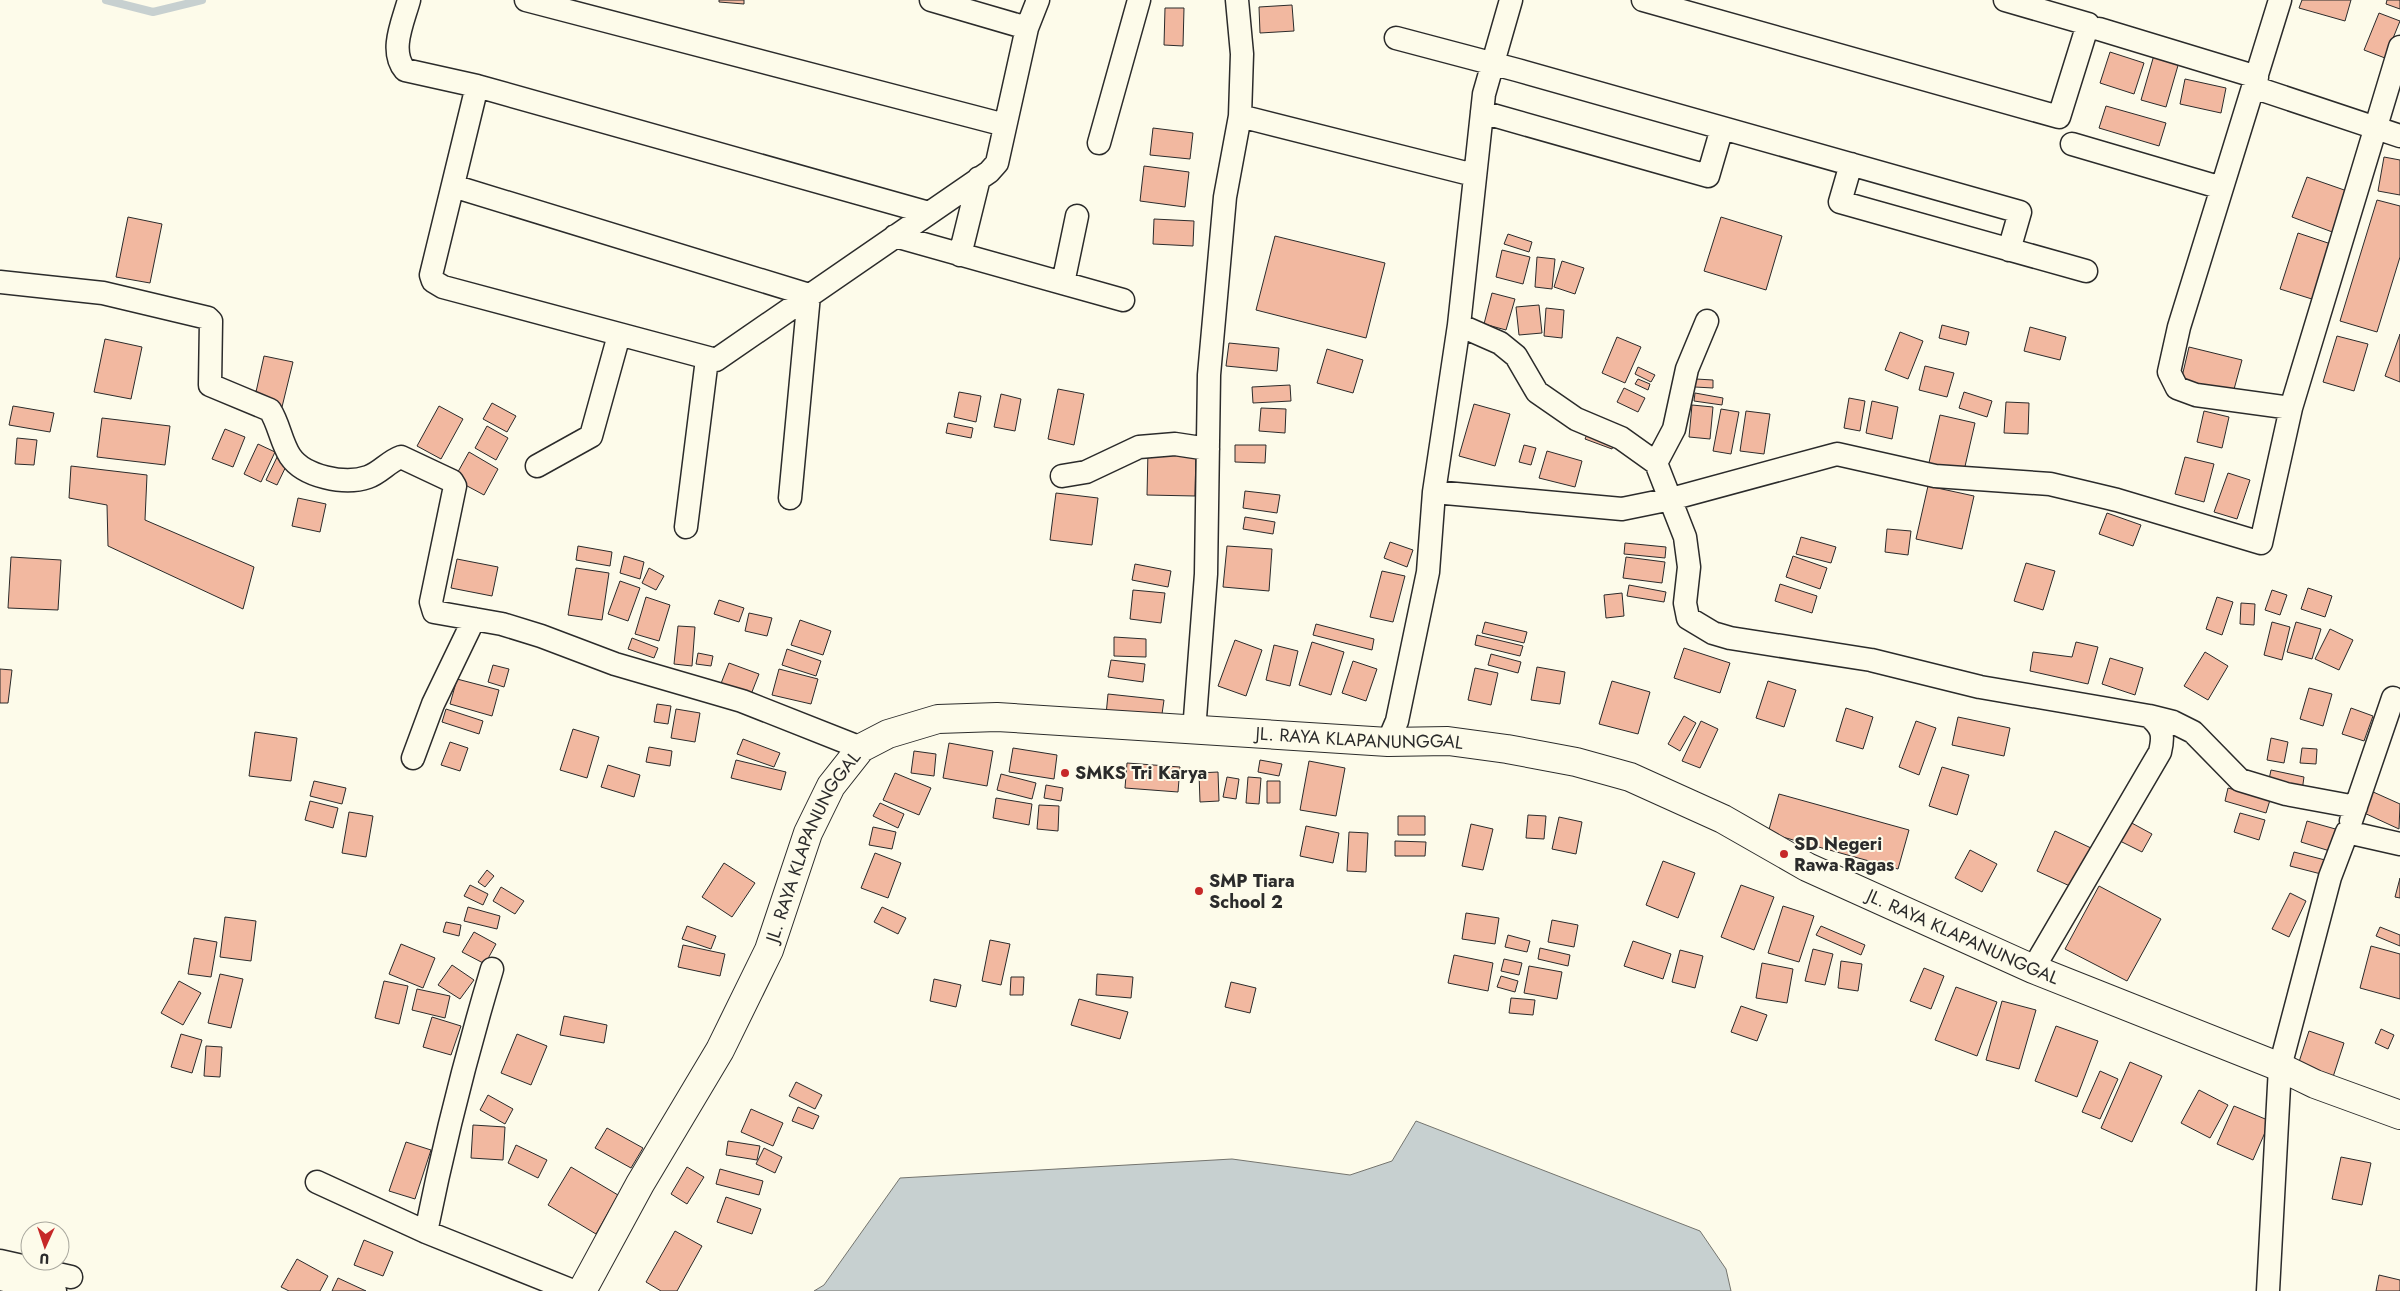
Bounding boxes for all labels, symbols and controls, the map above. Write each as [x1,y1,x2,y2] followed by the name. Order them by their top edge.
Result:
[1253,720,1465,756] street label: JL. RAYA KLAPANUNGGAL
[759,746,867,948] street label: JL. RAYA KLAPANUNGGAL
[1075,760,1207,786] place label: SMKS Tri Karya
[1059,767,1071,779] marker: SMKS Tri Karya
[1794,831,1894,878] place label: SD Negeri Rawa Ragas
[1778,848,1790,860] marker: SD Negeri Rawa Ragas
[1209,868,1295,915] place label: SMP Tiara School 2
[1861,882,2063,991] street label: JL. RAYA KLAPANUNGGAL
[1193,885,1205,897] marker: SMP Tiara School 2
[20,1221,70,1271] north arrow
[39,1249,50,1269] text: U

